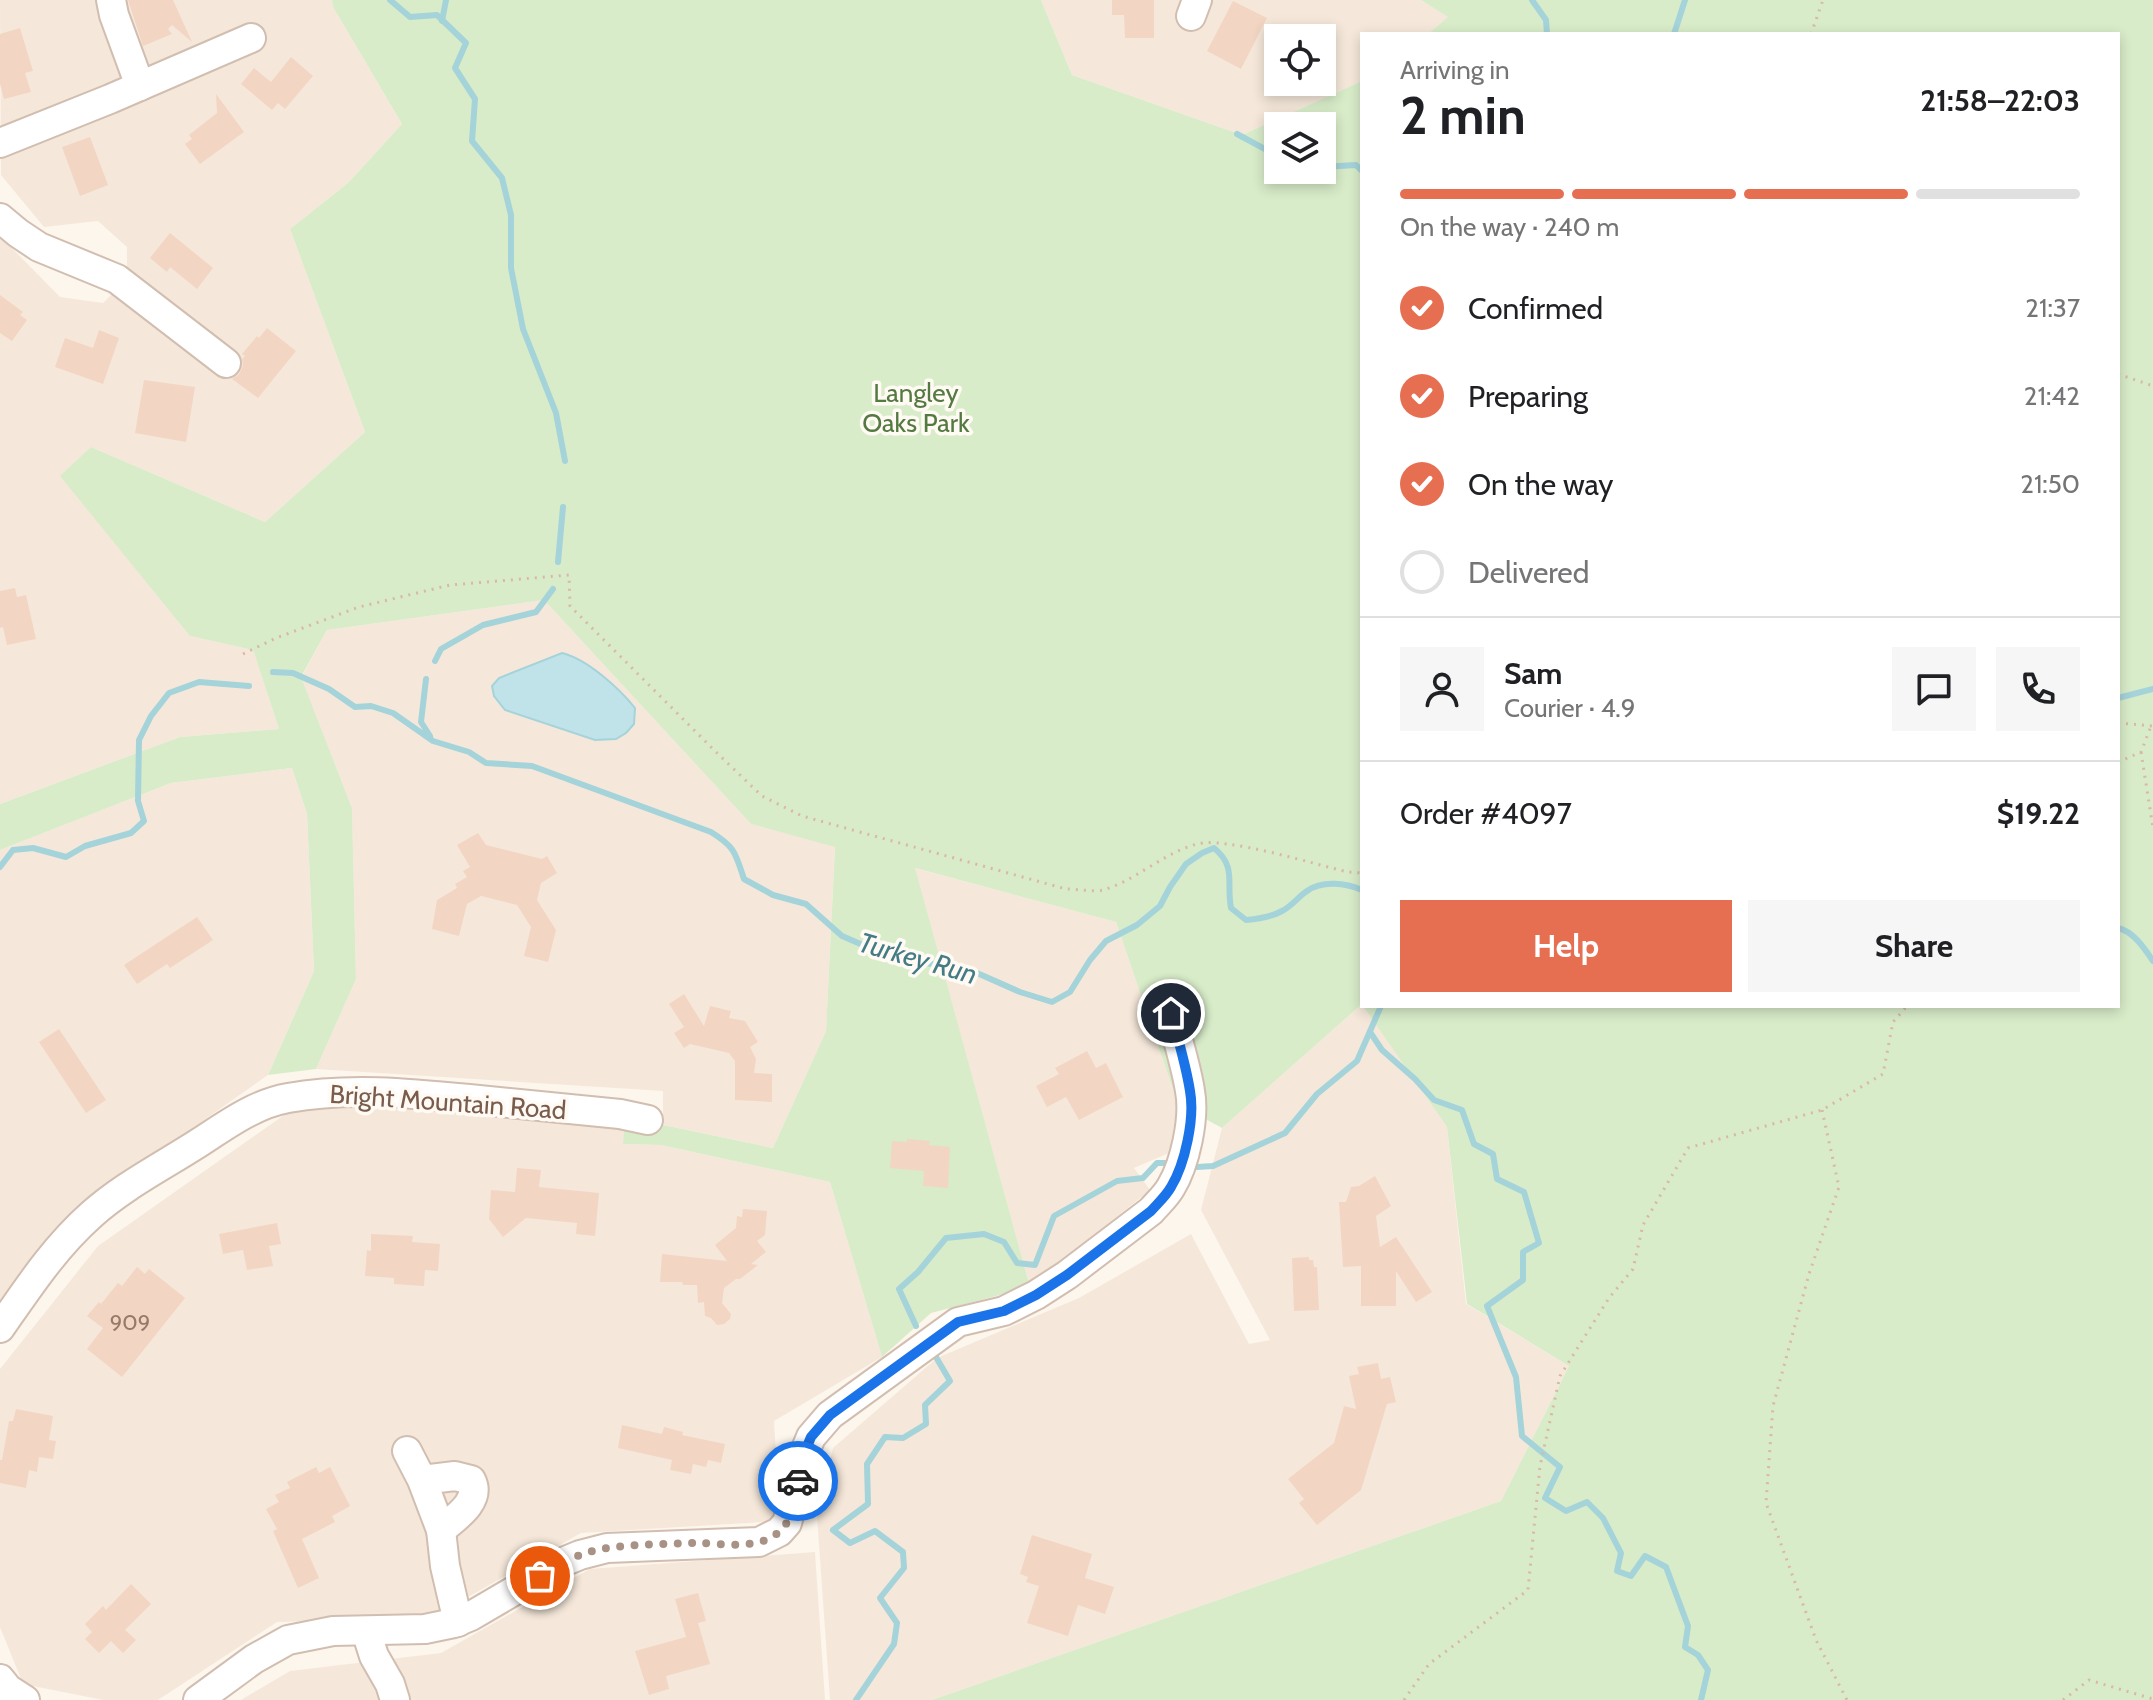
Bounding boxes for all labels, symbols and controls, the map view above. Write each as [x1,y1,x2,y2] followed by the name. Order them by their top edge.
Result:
[1264,24,1336,184] map controls
[1264,24,1336,96] button: locate
[1400,54,1510,86] text: Arriving in
[1920,82,2080,119] text: 21:58–22:03
[1400,84,1526,147] text: 2 min
[1264,112,1336,184] button: layers
[1400,211,1619,243] text: On the way · 240 m
[1400,286,1444,330] icon: check
[1468,290,1603,327] text: Confirmed
[2025,292,2080,324] text: 21:37
[1400,374,1444,418] icon: check
[862,377,970,439] park label: Langley Oaks Park
[1468,378,1588,415] text: Preparing
[2024,380,2080,412] text: 21:42
[1400,462,1444,506] icon: check
[1468,466,1613,503] text: On the way
[2020,468,2080,500] text: 21:50
[1468,554,1589,591] text: Delivered
[1400,647,1484,731] button: person
[1892,647,1976,731] button: chat
[1996,647,2080,731] button: phone
[1504,655,1562,692] text: Sam
[1504,692,1636,724] text: Courier · 4.9
[1400,795,1572,832] text: Order #4097
[1997,795,2080,832] text: $19.22
[1400,900,1732,992] button: Help
[1748,900,2080,992] button: Share
[855,925,981,991] water label: Turkey Run
[1137,979,1205,1047] pin
[1149,991,1193,1035] icon: home
[329,1078,567,1126] street label: Bright Mountain Road
[110,1309,150,1336] house number: 909
[758,1441,838,1521] courier
[776,1459,820,1503] icon: car
[506,1542,574,1610] pin
[518,1554,562,1598] icon: bag

